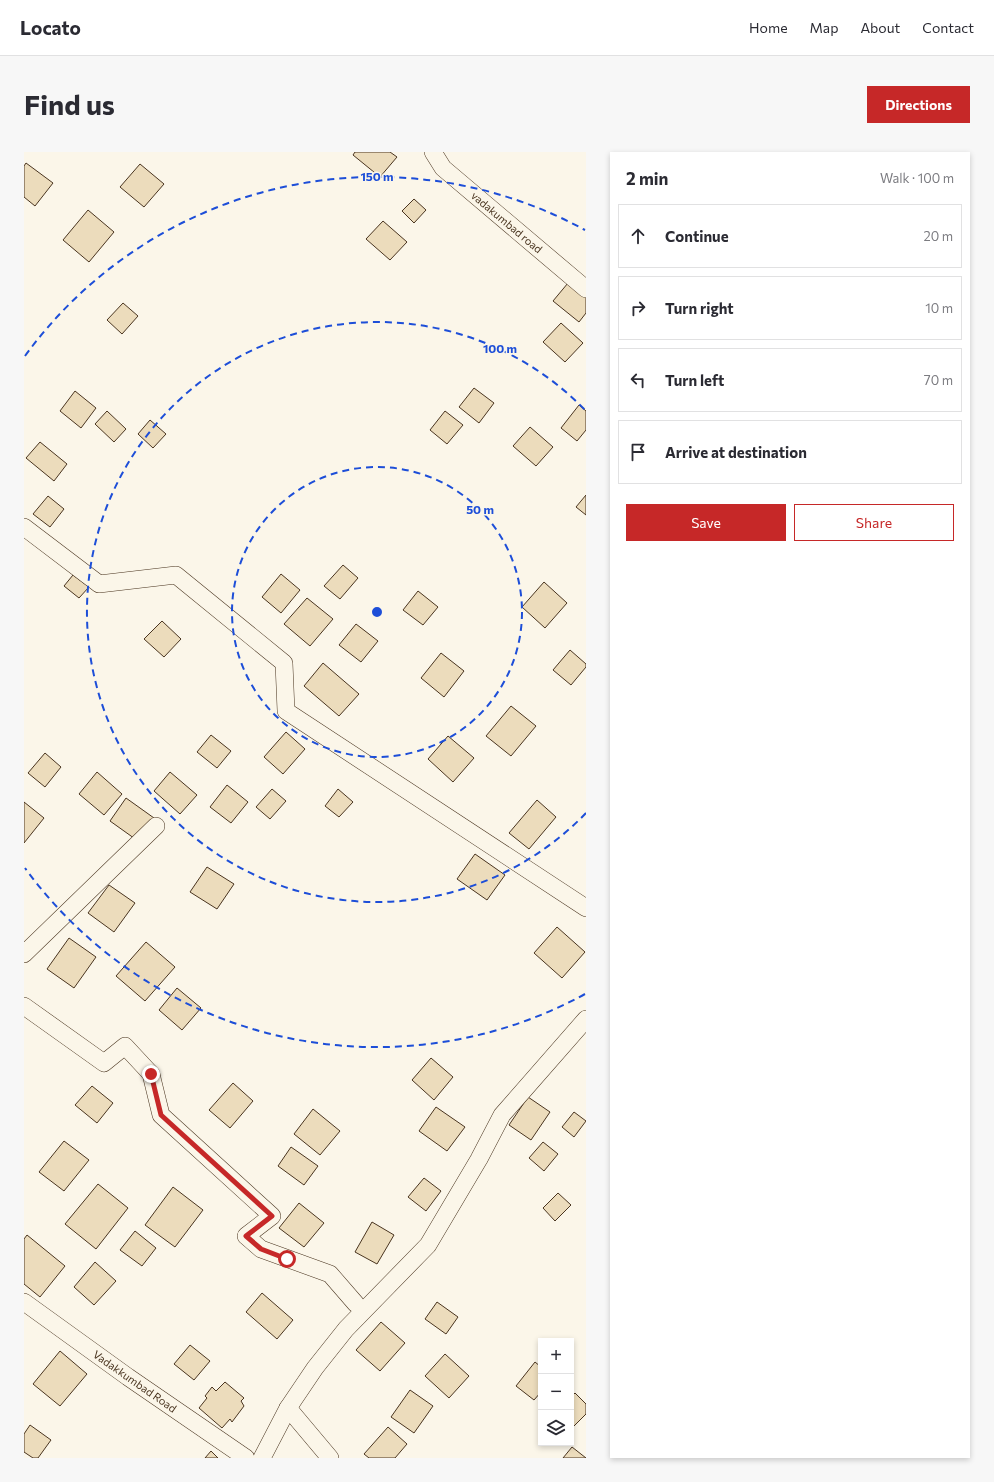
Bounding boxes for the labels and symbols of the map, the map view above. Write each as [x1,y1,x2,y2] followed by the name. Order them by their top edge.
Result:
[360,169,394,183] text: 150 m
[469,189,545,255] street label: vadakumbad road
[483,341,517,355] text: 100 m
[466,502,494,516] text: 50 m
[370,605,384,619] centre of rings
[142,1065,160,1083] route end
[278,1250,296,1268] route start
[91,1347,179,1415] street label: Vadakkumbad Road

